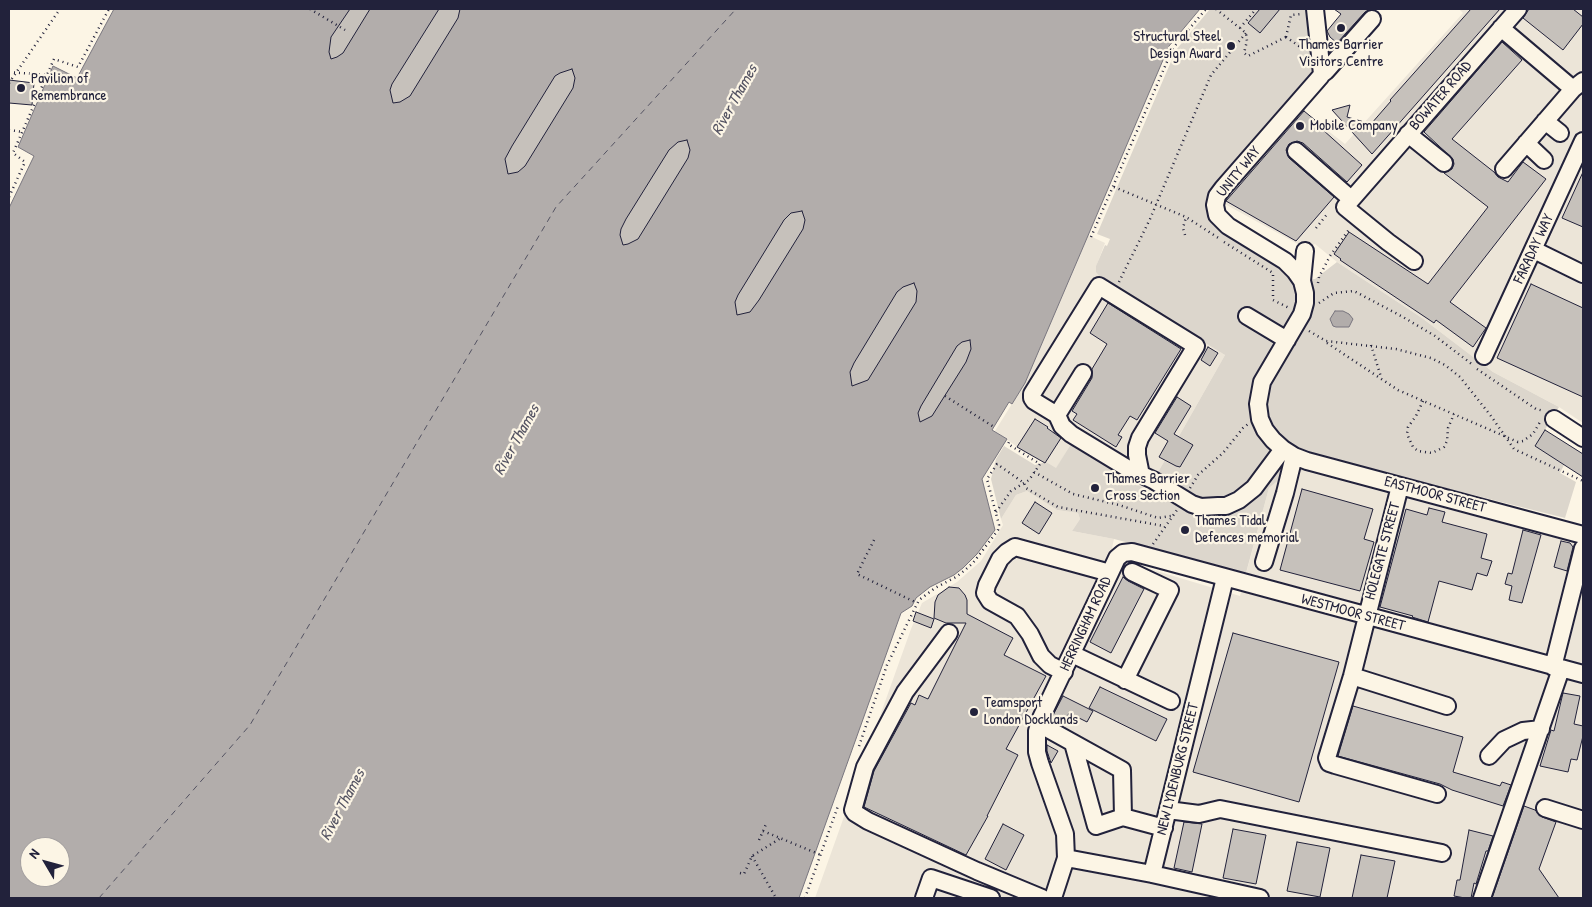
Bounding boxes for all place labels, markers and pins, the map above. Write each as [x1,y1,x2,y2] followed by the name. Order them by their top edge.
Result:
[1335,22,1347,34] marker: Thames Barrier Visitors Centre
[1133,28,1221,63] place label: Structural Steel Design Award
[1298,36,1384,71] place label: Thames Barrier Visitors Centre
[1225,40,1237,52] marker: Structural Steel Design Award
[31,70,107,105] place label: Pavilion of Remembrance
[15,82,27,94] marker: Pavilion of Remembrance
[1310,117,1398,135] place label: Mobile Company
[1294,120,1306,132] marker: Mobile Company
[1105,470,1190,505] place label: Thames Barrier Cross Section
[1089,482,1101,494] marker: Thames Barrier Cross Section
[1195,512,1299,547] place label: Thames Tidal Defences memorial
[1179,524,1191,536] marker: Thames Tidal Defences memorial
[984,694,1078,729] place label: Teamsport London Docklands
[968,706,980,718] marker: Teamsport London Docklands

